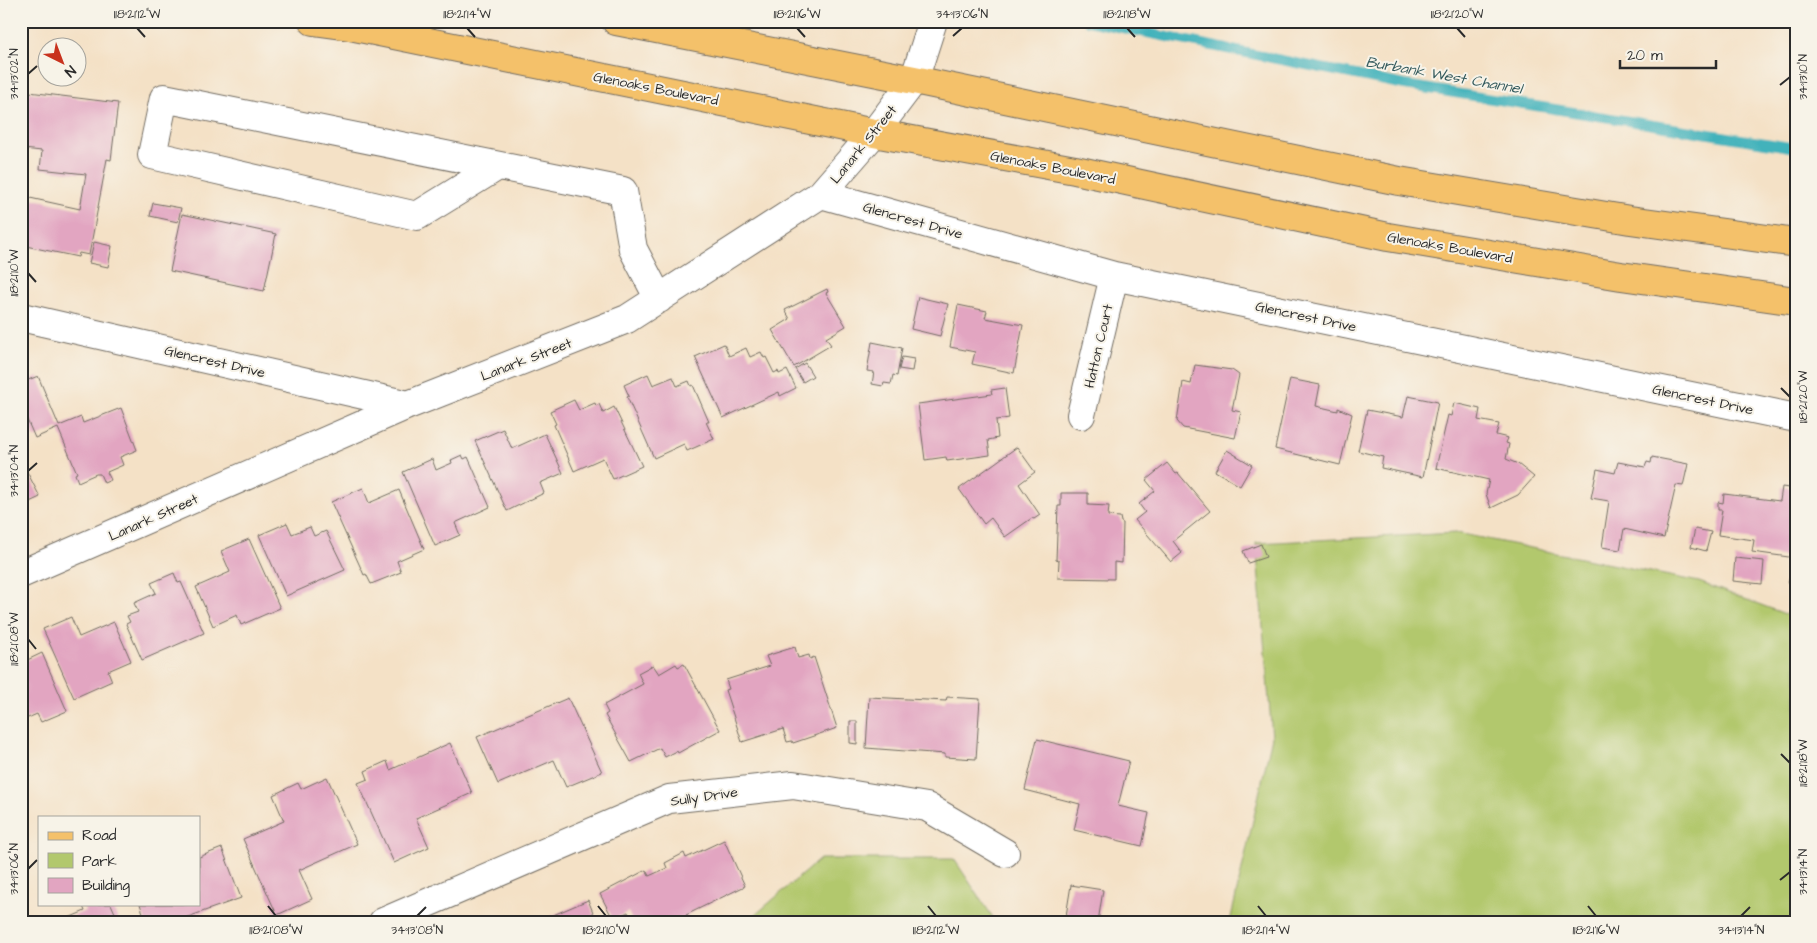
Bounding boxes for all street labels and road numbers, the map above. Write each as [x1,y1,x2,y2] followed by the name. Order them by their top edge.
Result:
[592,67,720,111] street label: Glenoaks Boulevard
[826,101,902,188] street label: Lanark Street
[989,146,1117,190] street label: Glenoaks Boulevard
[861,197,965,245] street label: Glencrest Drive
[1386,227,1514,269] street label: Glenoaks Boulevard
[1253,297,1358,338] street label: Glencrest Drive
[1080,302,1118,390] street label: Hatton Court
[478,333,575,386] street label: Lanark Street
[162,341,267,383] street label: Glencrest Drive
[1650,380,1755,421] street label: Glencrest Drive
[105,489,202,547] street label: Lanark Street
[669,782,739,812] street label: Sully Drive

